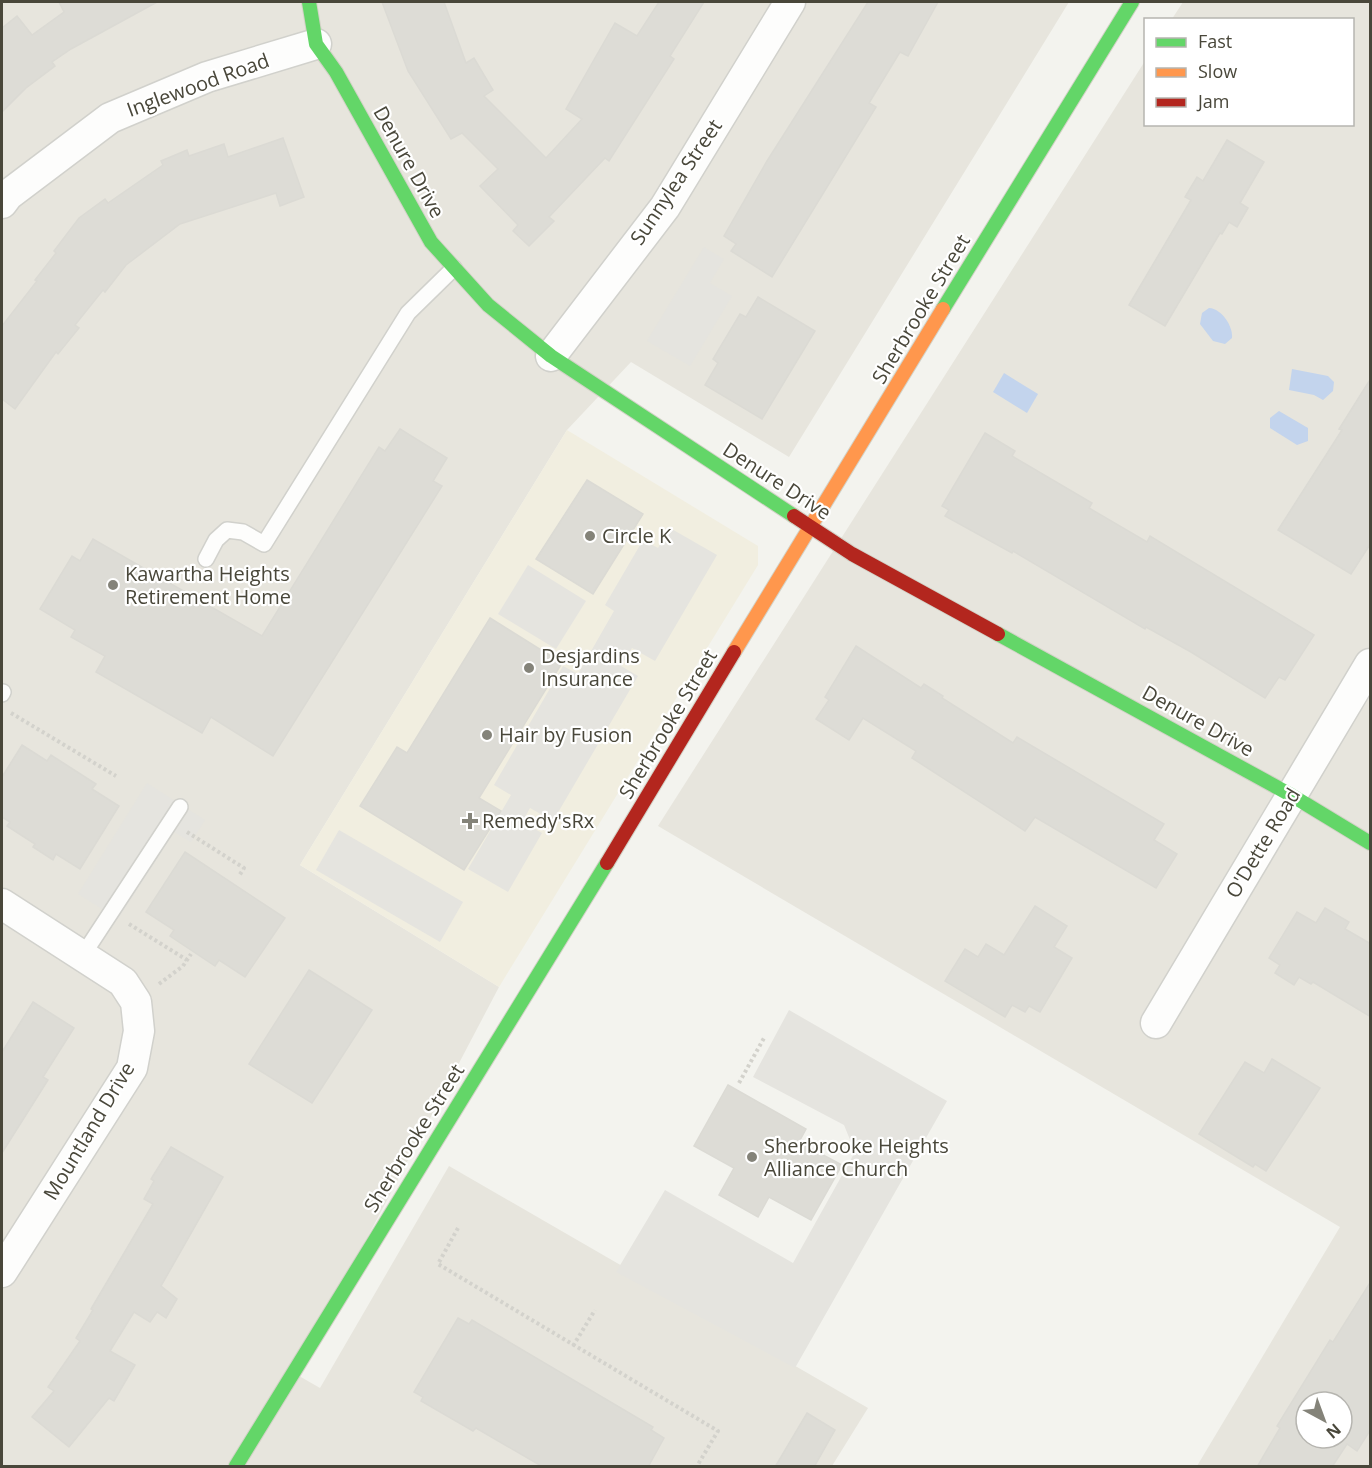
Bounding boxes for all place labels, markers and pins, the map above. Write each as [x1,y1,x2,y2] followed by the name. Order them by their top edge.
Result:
[602,522,672,549] place label: Circle K
[583,529,597,543] marker: Circle K
[125,560,291,610] place label: Kawartha Heights Retirement Home
[106,578,120,592] marker: Kawartha Heights Retirement Home
[541,642,640,692] place label: Desjardins Insurance
[522,661,536,675] marker: Desjardins Insurance
[499,721,632,748] place label: Hair by Fusion
[480,728,494,742] marker: Hair by Fusion
[482,807,595,834] place label: Remedy'sRx
[463,814,477,828] marker: Remedy'sRx
[764,1132,949,1182] place label: Sherbrooke Heights Alliance Church
[745,1150,759,1164] marker: Sherbrooke Heights Alliance Church

